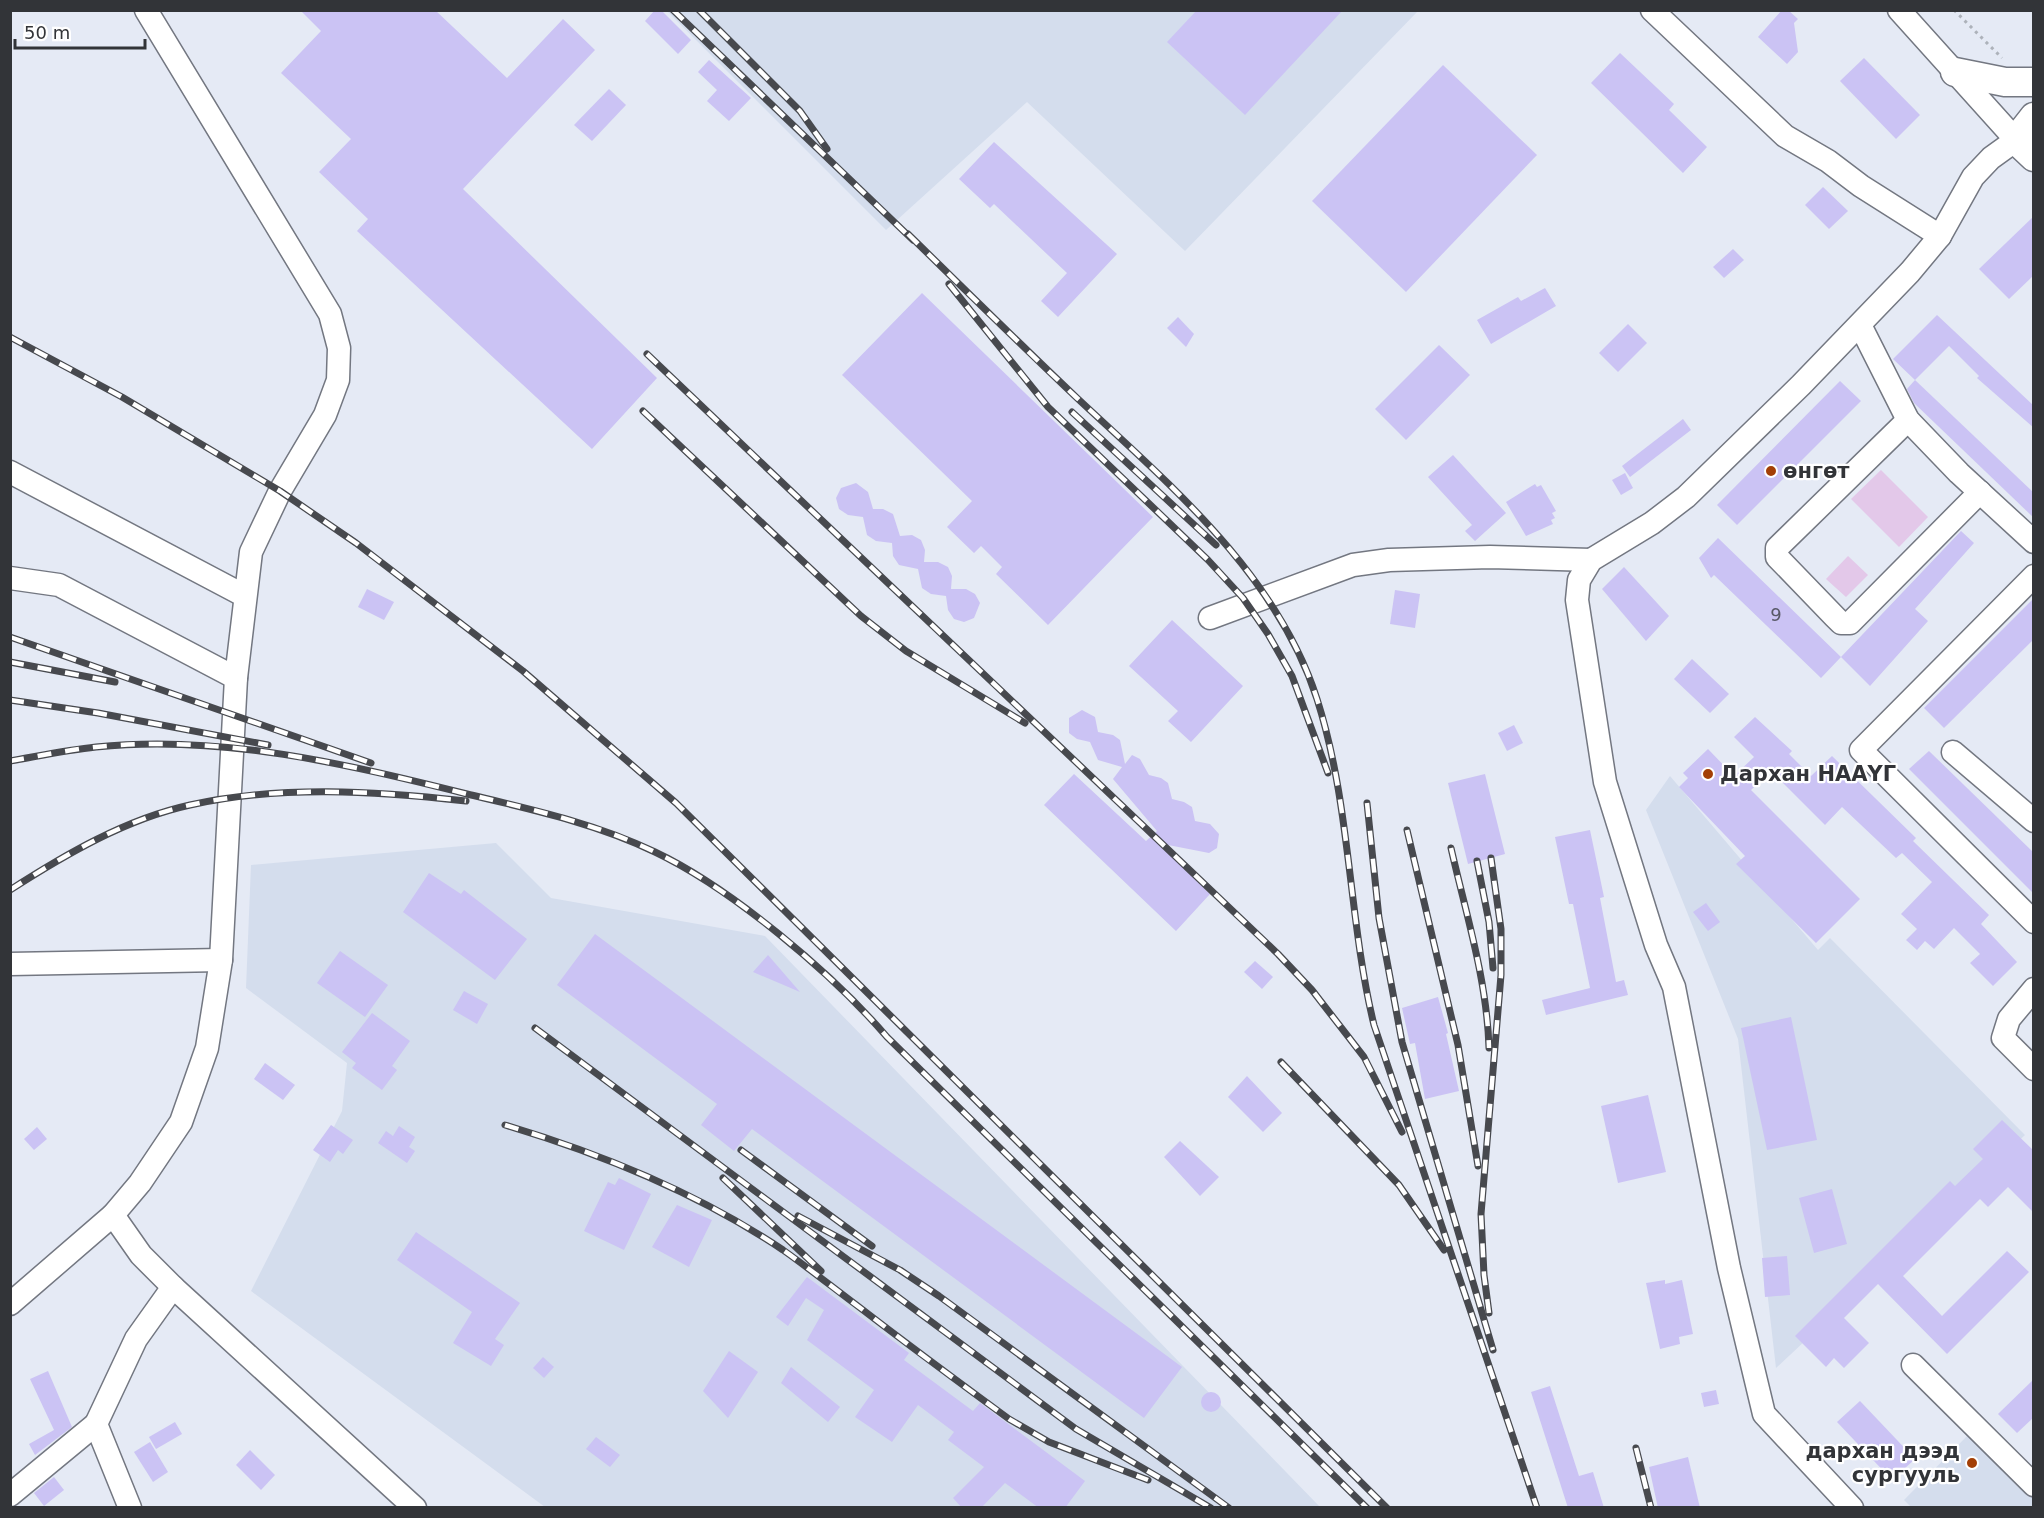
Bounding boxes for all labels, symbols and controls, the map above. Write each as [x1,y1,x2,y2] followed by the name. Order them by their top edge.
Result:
[15,12,146,50] scale bar
[24,22,70,43] text: 50 m
[1783,459,1850,483] place label: өнгөт
[1764,464,1778,478] marker: өнгөт
[1770,604,1782,625] house number: 9
[1720,762,1896,786] place label: Дархан НААҮГ
[1701,767,1715,781] marker: Дархан НААҮГ
[1805,1439,1960,1487] place label: дархан дээд сургууль
[1965,1456,1979,1470] marker: дархан дээд сургууль

